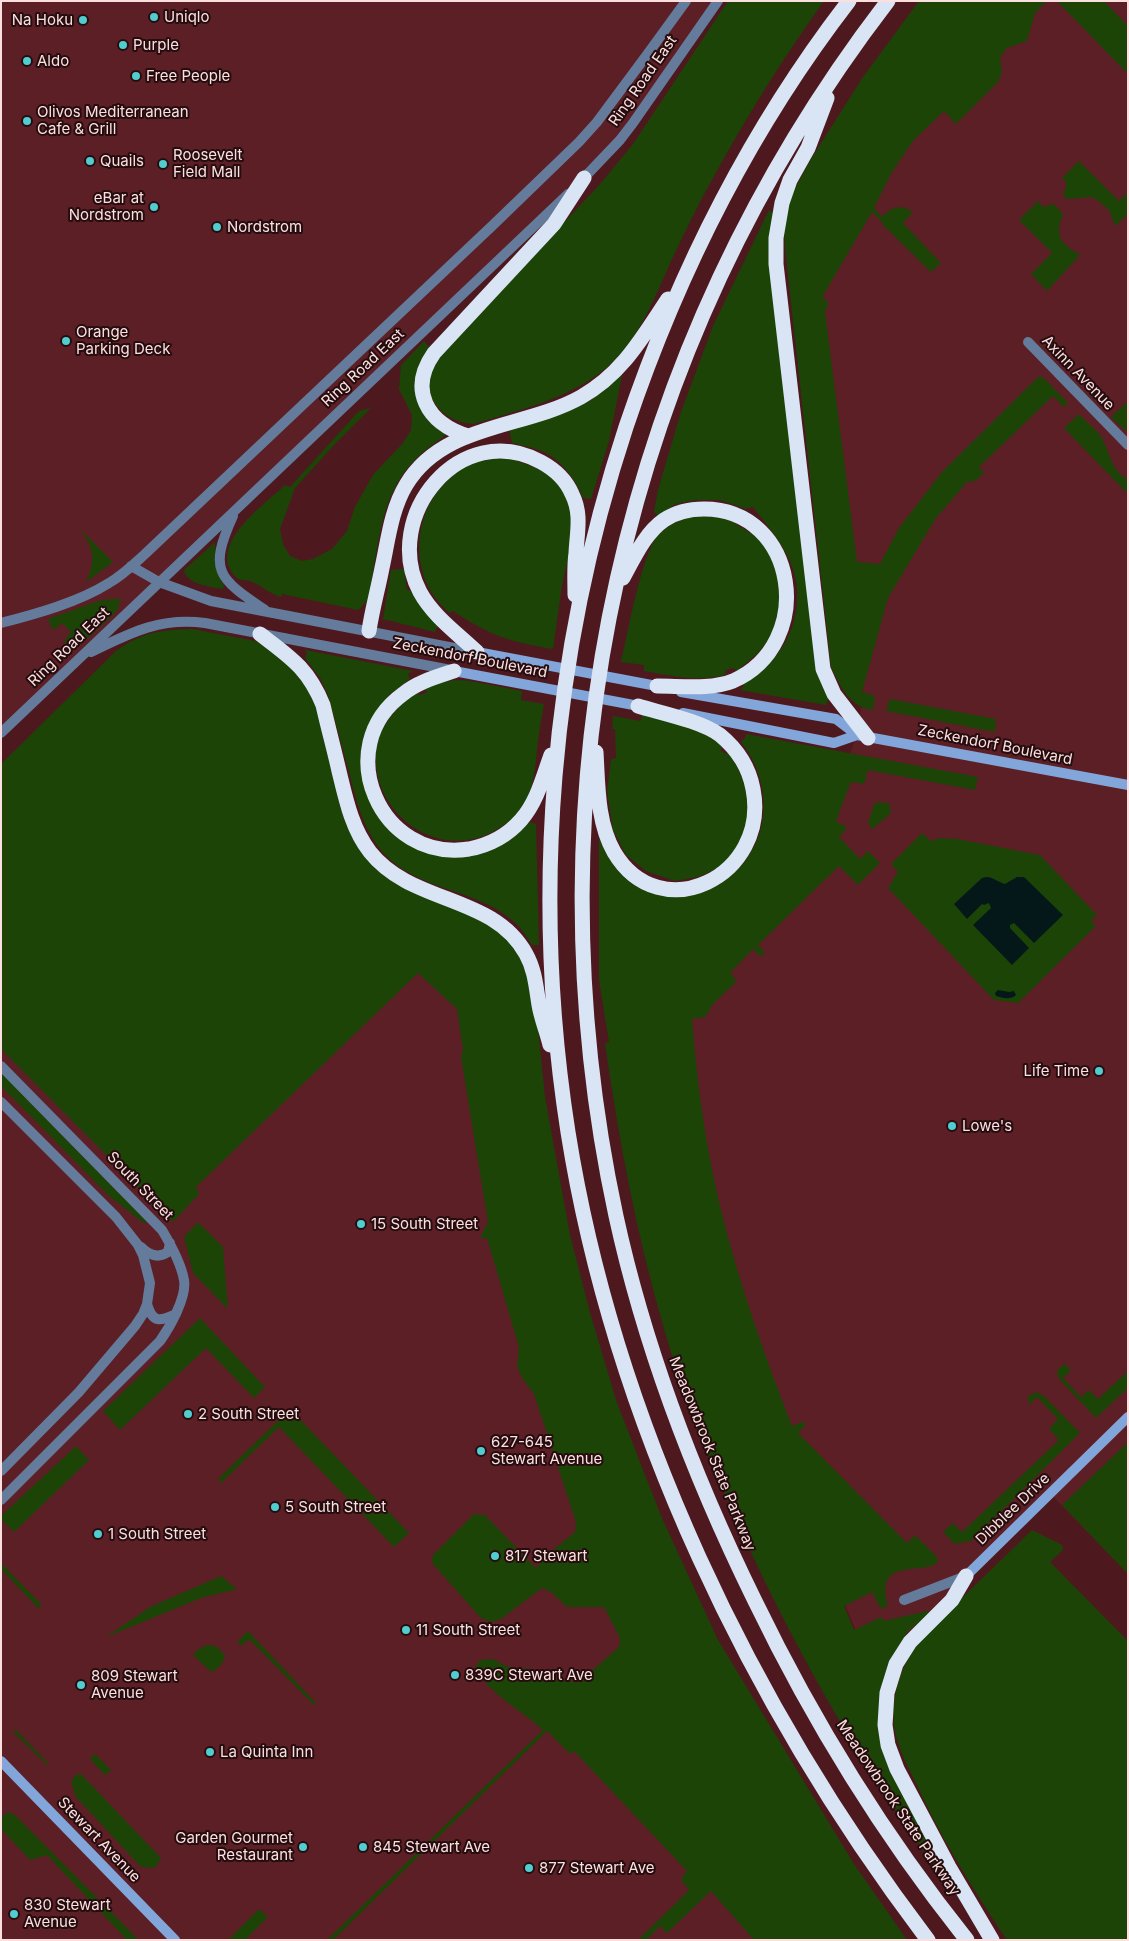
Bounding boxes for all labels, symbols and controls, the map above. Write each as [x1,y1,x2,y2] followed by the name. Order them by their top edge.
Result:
[164,8,209,26] place label: Uniqlo
[12,11,73,29] place label: Na Hoku
[148,11,160,23] marker: Uniqlo
[77,14,89,26] marker: Na Hoku
[605,32,681,130] street label: Ring Road East
[133,36,179,54] place label: Purple
[117,39,129,51] marker: Purple
[37,52,69,70] place label: Aldo
[21,55,33,67] marker: Aldo
[146,67,230,85] place label: Free People
[130,70,142,82] marker: Free People
[37,103,189,138] place label: Olivos Mediterranean Cafe & Grill
[21,115,33,127] marker: Olivos Mediterranean Cafe & Grill
[173,146,242,181] place label: Roosevelt Field Mall
[100,152,144,170] place label: Quails
[84,155,96,167] marker: Quails
[157,158,169,170] marker: Roosevelt Field Mall
[69,189,144,224] place label: eBar at Nordstrom
[148,201,160,213] marker: eBar at Nordstrom
[227,218,302,236] place label: Nordstrom
[211,221,223,233] marker: Nordstrom
[76,323,170,358] place label: Orange Parking Deck
[318,325,408,411] street label: Ring Road East
[1038,332,1118,414] street label: Axinn Avenue
[60,335,72,347] marker: Orange Parking Deck
[25,604,113,690] street label: Ring Road East
[391,634,549,682] street label: Zeckendorf Boulevard
[916,721,1074,769] street label: Zeckendorf Boulevard
[1024,1062,1089,1080] place label: Life Time
[1093,1065,1105,1077] marker: Life Time
[962,1117,1012,1135] place label: Lowe's
[946,1120,958,1132] marker: Lowe's
[103,1148,177,1224] street label: South Street
[371,1215,478,1233] place label: 15 South Street
[355,1218,367,1230] marker: 15 South Street
[665,1354,759,1554] street label: Meadowbrook State Parkway
[198,1405,299,1423] place label: 2 South Street
[182,1408,194,1420] marker: 2 South Street
[491,1433,602,1468] place label: 627-645 Stewart Avenue
[475,1445,487,1457] marker: 627-645 Stewart Avenue
[972,1469,1054,1549] street label: Dibblee Drive
[285,1498,386,1516] place label: 5 South Street
[269,1501,281,1513] marker: 5 South Street
[108,1525,206,1543] place label: 1 South Street
[92,1528,104,1540] marker: 1 South Street
[505,1547,587,1565] place label: 817 Stewart
[489,1550,501,1562] marker: 817 Stewart
[416,1621,520,1639] place label: 11 South Street
[400,1624,412,1636] marker: 11 South Street
[465,1666,593,1684] place label: 839C Stewart Ave
[91,1667,178,1702] place label: 809 Stewart Avenue
[449,1669,461,1681] marker: 839C Stewart Ave
[75,1679,87,1691] marker: 809 Stewart Avenue
[832,1717,964,1899] street label: Meadowbrook State Parkway
[220,1743,313,1761] place label: La Quinta Inn
[204,1746,216,1758] marker: La Quinta Inn
[54,1794,144,1886] street label: Stewart Avenue
[175,1829,293,1864] place label: Garden Gourmet Restaurant
[373,1838,490,1856] place label: 845 Stewart Ave
[297,1841,309,1853] marker: Garden Gourmet Restaurant
[357,1841,369,1853] marker: 845 Stewart Ave
[539,1859,655,1877] place label: 877 Stewart Ave
[523,1862,535,1874] marker: 877 Stewart Ave
[24,1896,111,1931] place label: 830 Stewart Avenue
[8,1908,20,1920] marker: 830 Stewart Avenue

